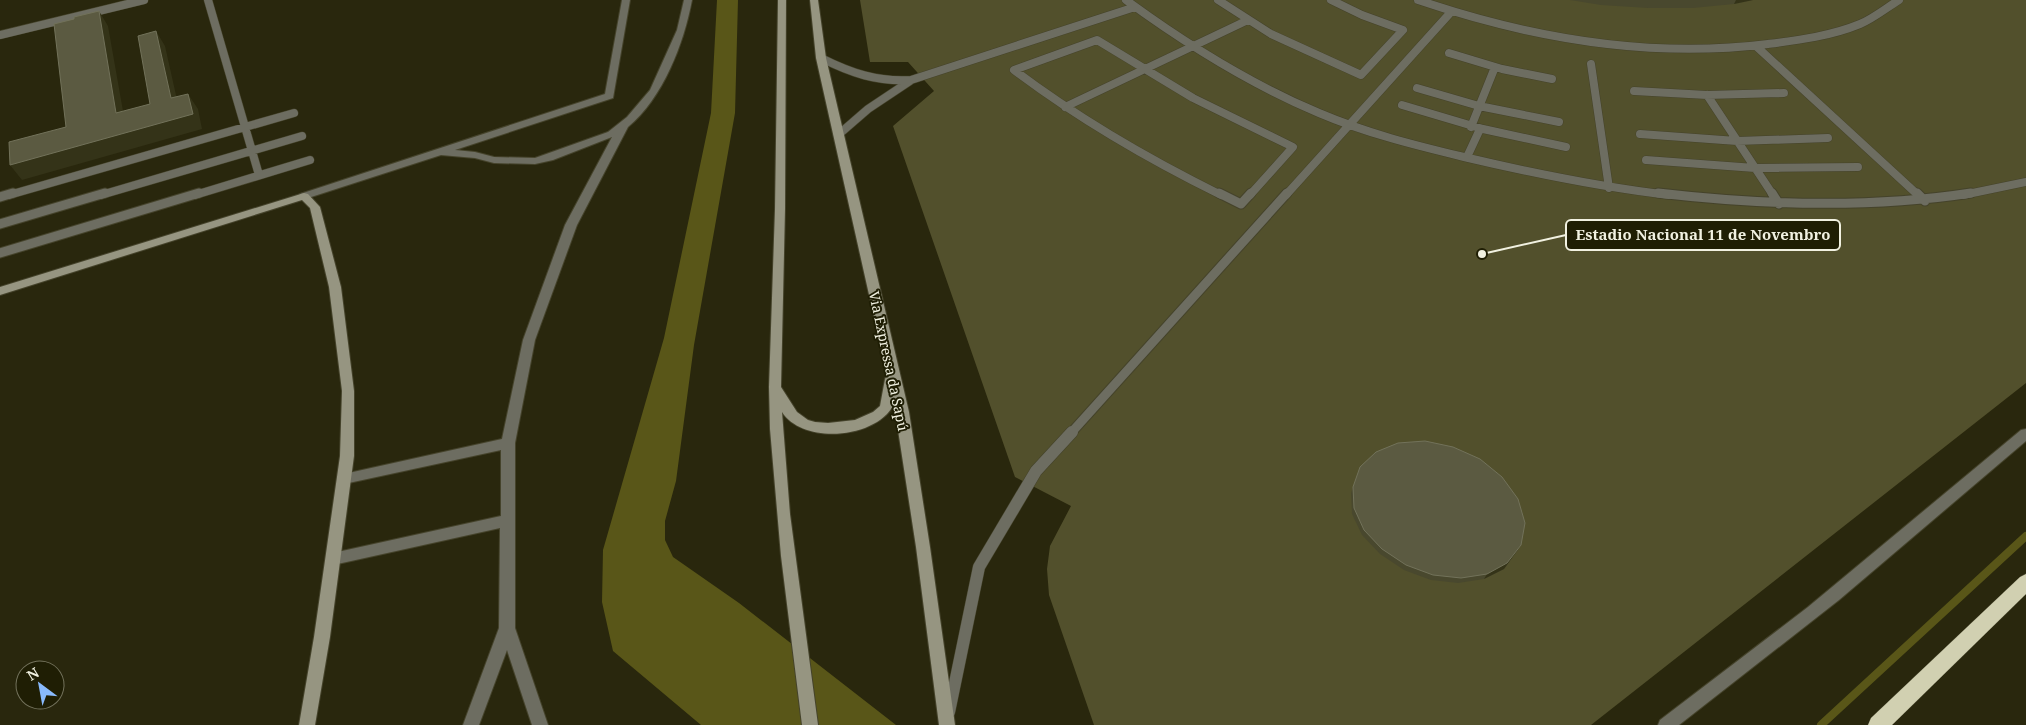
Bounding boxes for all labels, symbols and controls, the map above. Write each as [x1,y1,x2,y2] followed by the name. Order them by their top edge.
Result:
[1566,220,1840,250] callout: Estadio Nacional 11 de Novembro
[1576,224,1830,244] text: Estadio Nacional 11 de Novembro
[865,289,913,433] street label: Via Expressa da Sapú
[15,660,65,710] north arrow
[23,663,43,685] text: N

